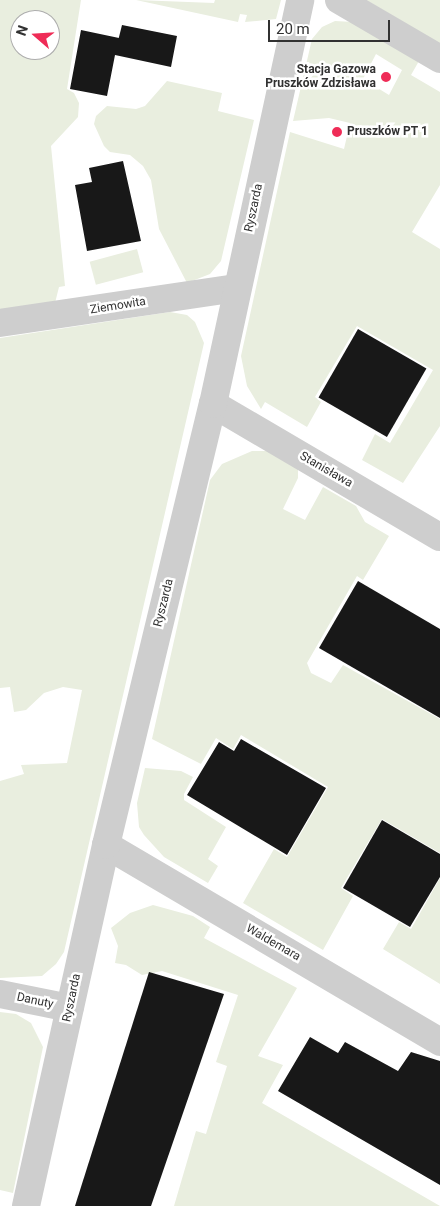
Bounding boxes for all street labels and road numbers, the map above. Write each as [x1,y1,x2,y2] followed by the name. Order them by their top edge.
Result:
[242,183,266,233] street label: Ryszarda
[89,294,147,318] street label: Ziemowita
[297,449,355,491] street label: Stanisława
[151,577,177,629] street label: Ryszarda
[243,922,303,964] street label: Waldemara
[60,973,84,1023] street label: Ryszarda
[15,990,55,1012] street label: Danuty

